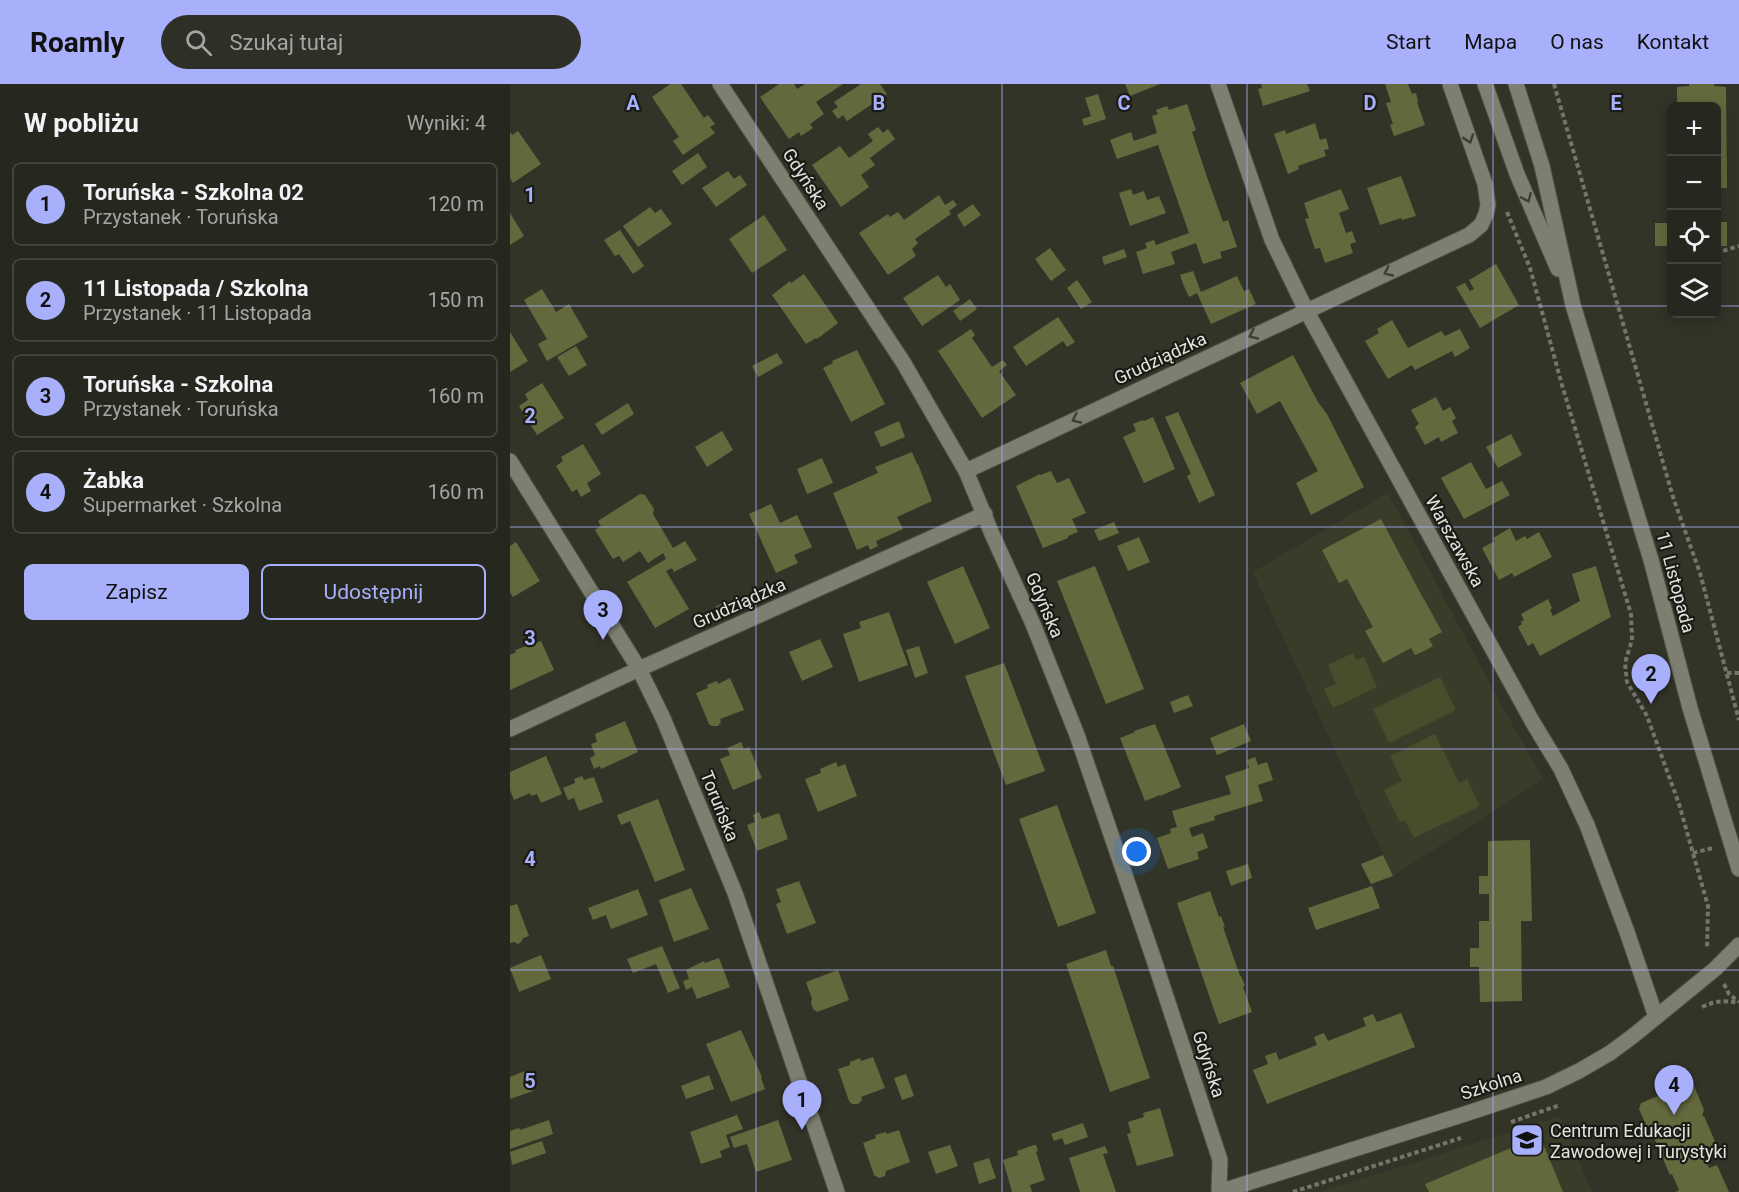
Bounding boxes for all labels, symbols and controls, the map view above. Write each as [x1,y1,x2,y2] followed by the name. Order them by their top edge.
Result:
[161,15,581,69] search box
[30,26,125,59] text: Roamly
[182,26,215,59] icon: search
[230,30,343,55] text: Szukaj tutaj
[1386,30,1431,54] text: Start
[1464,30,1517,54] text: Mapa
[1550,30,1604,54] text: O nas
[1637,30,1709,54] text: Kontakt
[626,91,640,115] text: A
[873,91,885,115] text: B
[1117,91,1131,115] text: C
[1364,91,1377,115] text: D
[1610,91,1622,115] text: E
[1667,102,1721,318] map controls
[1667,102,1721,156] button: +
[24,108,139,138] text: W pobliżu
[407,111,486,135] text: Wyniki: 4
[1462,133,1475,144] one-way arrow
[778,144,834,214] street label: Gdyńska
[1667,156,1721,210] button: −
[83,180,304,205] text: Toruńska - Szkolna 02
[524,183,536,207] text: 1
[40,192,51,216] text: 1
[428,192,484,216] text: 120 m
[1520,192,1532,203] one-way arrow
[83,205,279,229] text: Przystanek · Toruńska
[1667,210,1721,264] button: locate
[1667,264,1721,318] button: layers
[1383,265,1394,277] one-way arrow
[83,276,309,301] text: 11 Listopada / Szkolna
[40,288,51,312] text: 2
[428,288,484,312] text: 150 m
[83,301,312,325] text: Przystanek · 11 Listopada
[1110,327,1210,389] street label: Grudziądzka
[1248,328,1259,340] one-way arrow
[83,372,273,397] text: Toruńska - Szkolna
[40,384,51,408] text: 3
[428,384,484,408] text: 160 m
[83,397,279,421] text: Przystanek · Toruńska
[524,404,536,428] text: 2
[1072,411,1083,423] one-way arrow
[83,468,144,493] text: Żabka
[40,480,51,504] text: 4
[428,480,484,504] text: 160 m
[1421,492,1489,590] street label: Warszawska
[83,493,282,517] text: Supermarket · Szkolna
[1652,529,1700,635] street label: 11 Listopada
[24,564,249,620] button: Zapisz
[261,564,486,620] button: Udostępnij
[1022,569,1068,641] street label: Gdyńska
[689,573,789,633] street label: Grudziądzka
[584,590,622,640] pin: 3
[524,626,536,650] text: 3
[1632,654,1670,704] pin: 2
[696,768,744,844] street label: Toruńska
[1122,837,1151,866] your location
[524,847,536,871] text: 4
[1188,1028,1230,1100] street label: Gdyńska
[1458,1064,1524,1104] street label: Szkolna
[1654,1066,1694,1115] pin: 4
[524,1069,536,1093] text: 5
[782,1080,822,1130] pin: 1
[1550,1120,1727,1162] place label: Centrum Edukacji Zawodowej i Turystyki
[1509,1122,1545,1158] school or university icon: Centrum Edukacji Zawodowej i Turystyki

